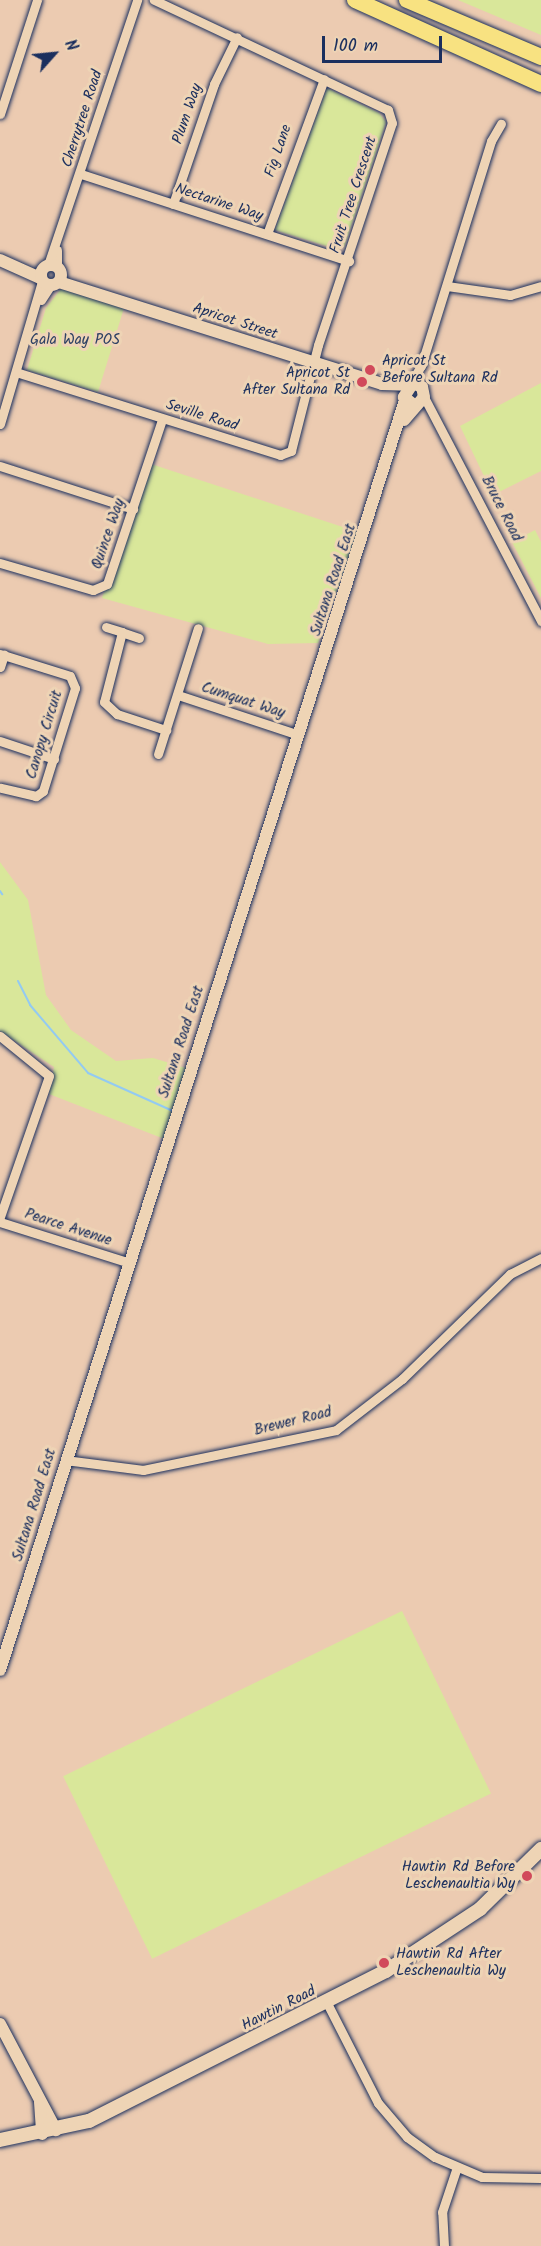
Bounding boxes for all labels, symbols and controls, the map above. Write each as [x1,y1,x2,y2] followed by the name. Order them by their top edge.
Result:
[24,24,84,84] north arrow
[325,24,445,62] scale bar
[333,32,378,61] text: 100 m
[57,35,84,56] text: N
[59,68,107,170] street label: Cherrytree Road
[169,81,207,147] street label: Plum Way
[262,122,296,180] street label: Fig Lane
[327,134,381,256] street label: Fruit Tree Crescent
[173,180,265,226] street label: Nectarine Way
[190,300,280,344] street label: Apricot Street
[30,332,120,350] park label: Gala Way POS
[382,352,497,387] place label: Apricot St Before Sultana Rd
[363,363,377,377] marker: Apricot St Before Sultana Rd
[243,364,350,399] place label: Apricot St After Sultana Rd
[355,375,369,389] marker: Apricot St After Sultana Rd
[164,396,240,436] street label: Seville Road
[477,473,525,545] street label: Bruce Road
[89,496,129,572] street label: Quince Way
[307,522,361,638] street label: Sultana Road East
[199,679,287,723] street label: Cumquat Way
[23,688,67,782] street label: Canopy Circuit
[155,984,209,1100] street label: Sultana Road East
[22,1205,114,1251] street label: Pearce Avenue
[252,1404,334,1440] street label: Brewer Road
[9,1447,61,1563] street label: Sultana Road East
[402,1858,515,1893] place label: Hawtin Rd Before Leschenaultia Wy
[520,1869,534,1883] marker: Hawtin Rd Before Leschenaultia Wy
[396,1945,506,1980] place label: Hawtin Rd After Leschenaultia Wy
[377,1956,391,1970] marker: Hawtin Rd After Leschenaultia Wy
[239,1983,319,2035] street label: Hawtin Road

